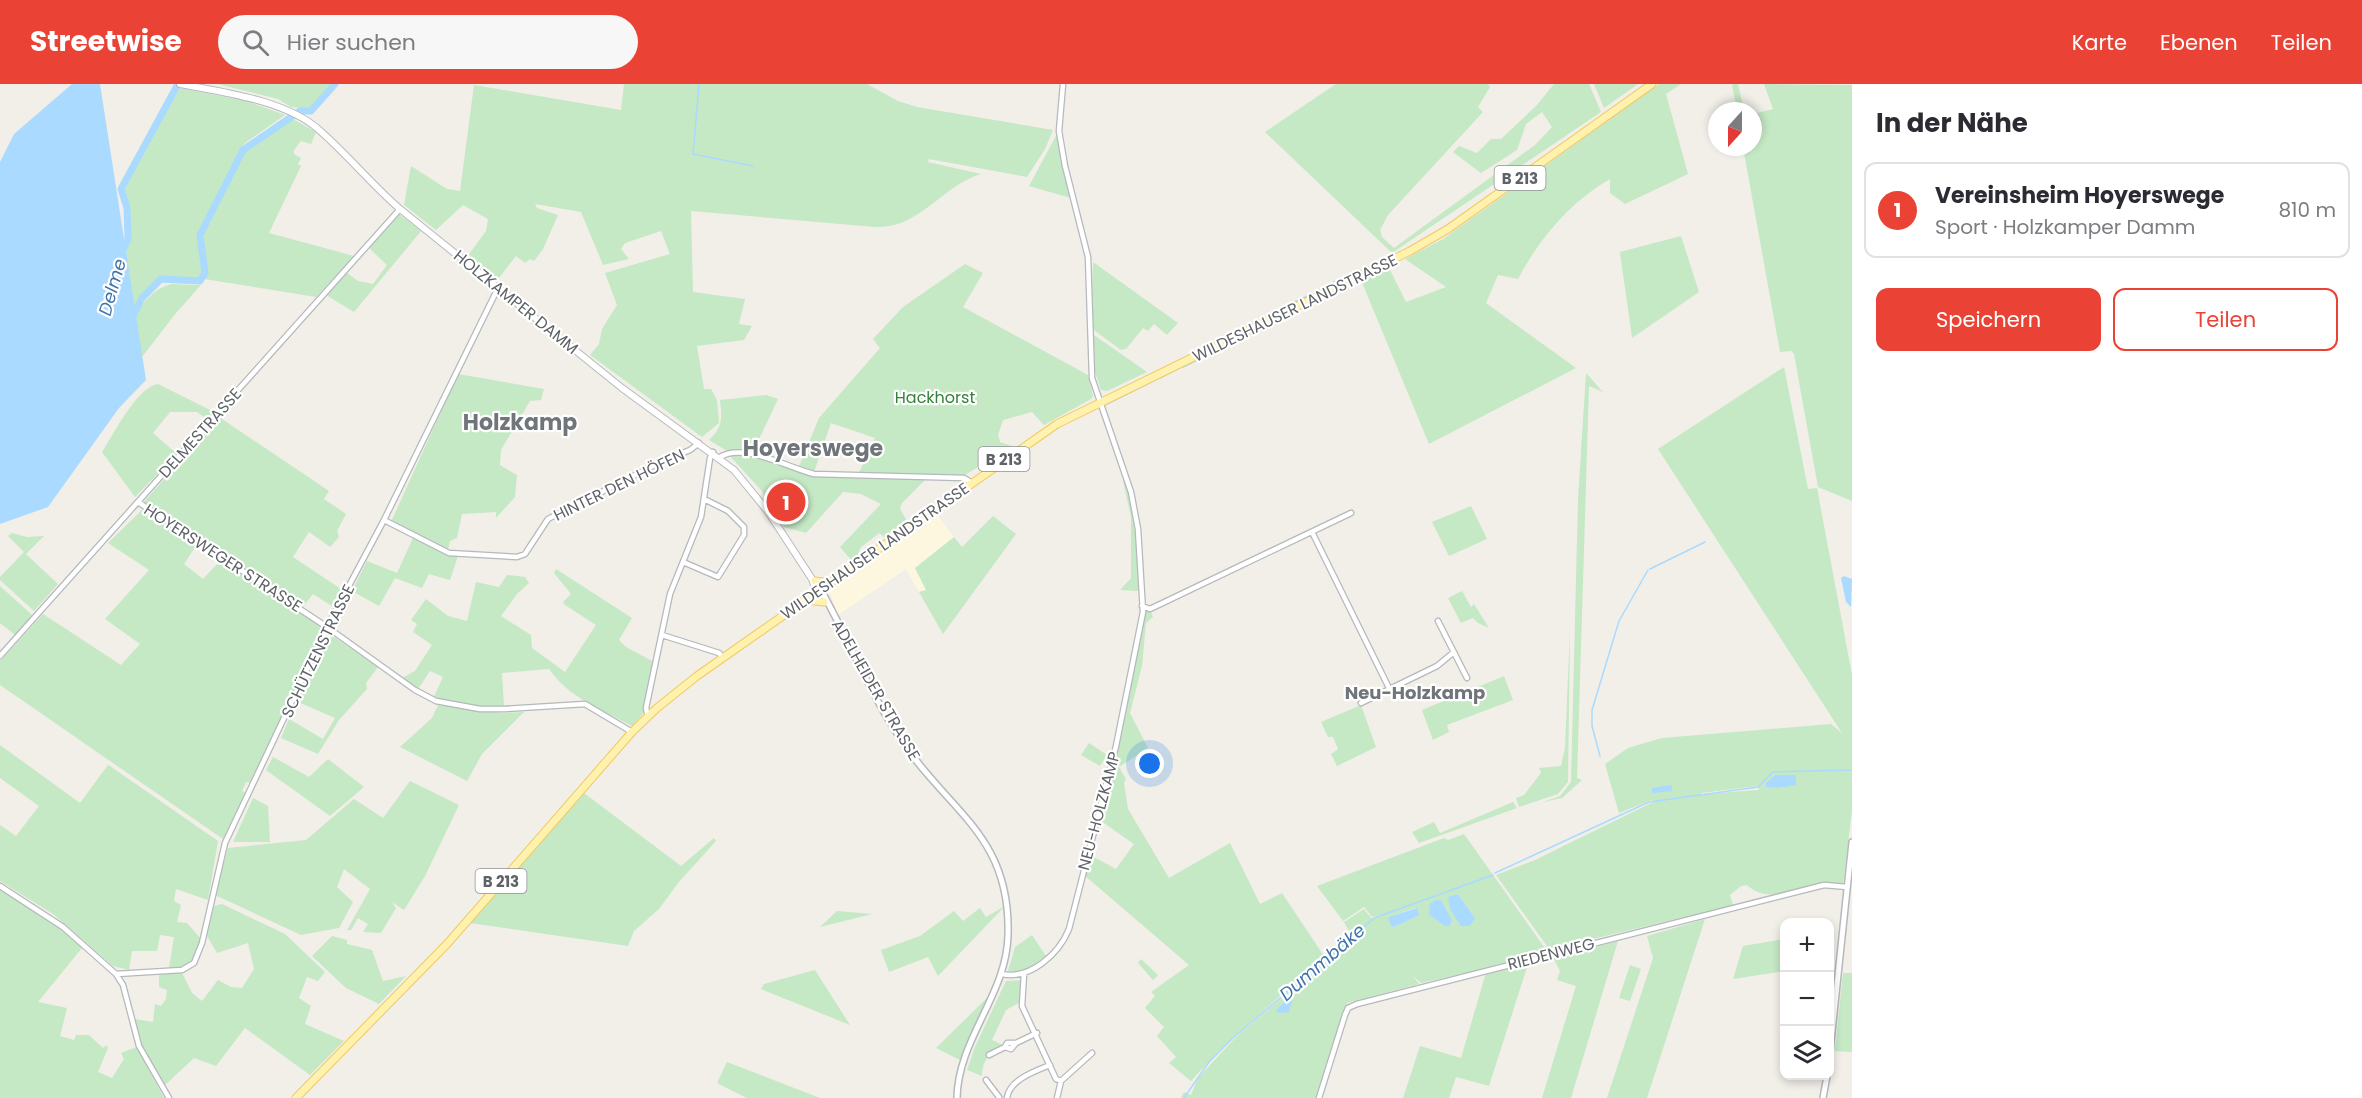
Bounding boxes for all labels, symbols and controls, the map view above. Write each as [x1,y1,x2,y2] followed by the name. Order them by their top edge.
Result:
[218,15,638,69] search box
[30,22,182,61] text: Streetwise
[239,26,272,59] icon: search
[287,27,416,58] text: Hier suchen
[2072,28,2127,57] text: Karte
[2160,28,2238,57] text: Ebenen
[2271,28,2332,57] text: Teilen
[1708,102,1762,156] north arrow
[1876,105,2028,141] text: In der Nähe
[1494,166,1546,190] road number: B 213
[1935,180,2224,211] text: Vereinsheim Hoyerswege
[1894,196,1901,224] text: 1
[2278,196,2336,224] text: 810 m
[1935,213,2195,241] text: Sport · Holzkamper Damm
[449,244,583,360] street label: HOLZKAMPER DAMM
[1189,248,1401,368] street label: WILDESHAUSER LANDSTRASSE
[92,256,132,318] water label: Delme
[1876,288,2101,351] button: Speichern
[2113,288,2338,351] button: Teilen
[153,383,247,483] street label: DELMESTRASSE
[895,386,975,409] park label: Hackhorst
[463,407,577,438] district label: Holzkamp
[743,433,883,464] district label: Hoyerswege
[550,443,688,527] street label: HINTER DEN HÖFEN
[978,447,1030,471] road number: B 213
[776,477,974,625] street label: WILDESHAUSER LANDSTRASSE
[766,480,806,524] pin: 1
[139,498,307,618] street label: HOYERSWEGER STRASSE
[276,580,360,722] street label: SCHÜTZENSTRASSE
[826,615,926,765] street label: ADELHEIDER STRASSE
[1345,680,1485,705] district label: Neu-Holzkamp
[1072,749,1126,873] street label: NEU-HOLZKAMP
[1135,749,1164,778] your location
[476,869,526,893] road number: B 213
[1274,918,1370,1006] water label: Dummbäke
[1780,918,1834,1080] map controls
[1780,918,1834,972] button: +
[1505,932,1597,976] street label: RIEDENWEG
[1780,972,1834,1026] button: −
[1780,1026,1834,1080] button: layers

